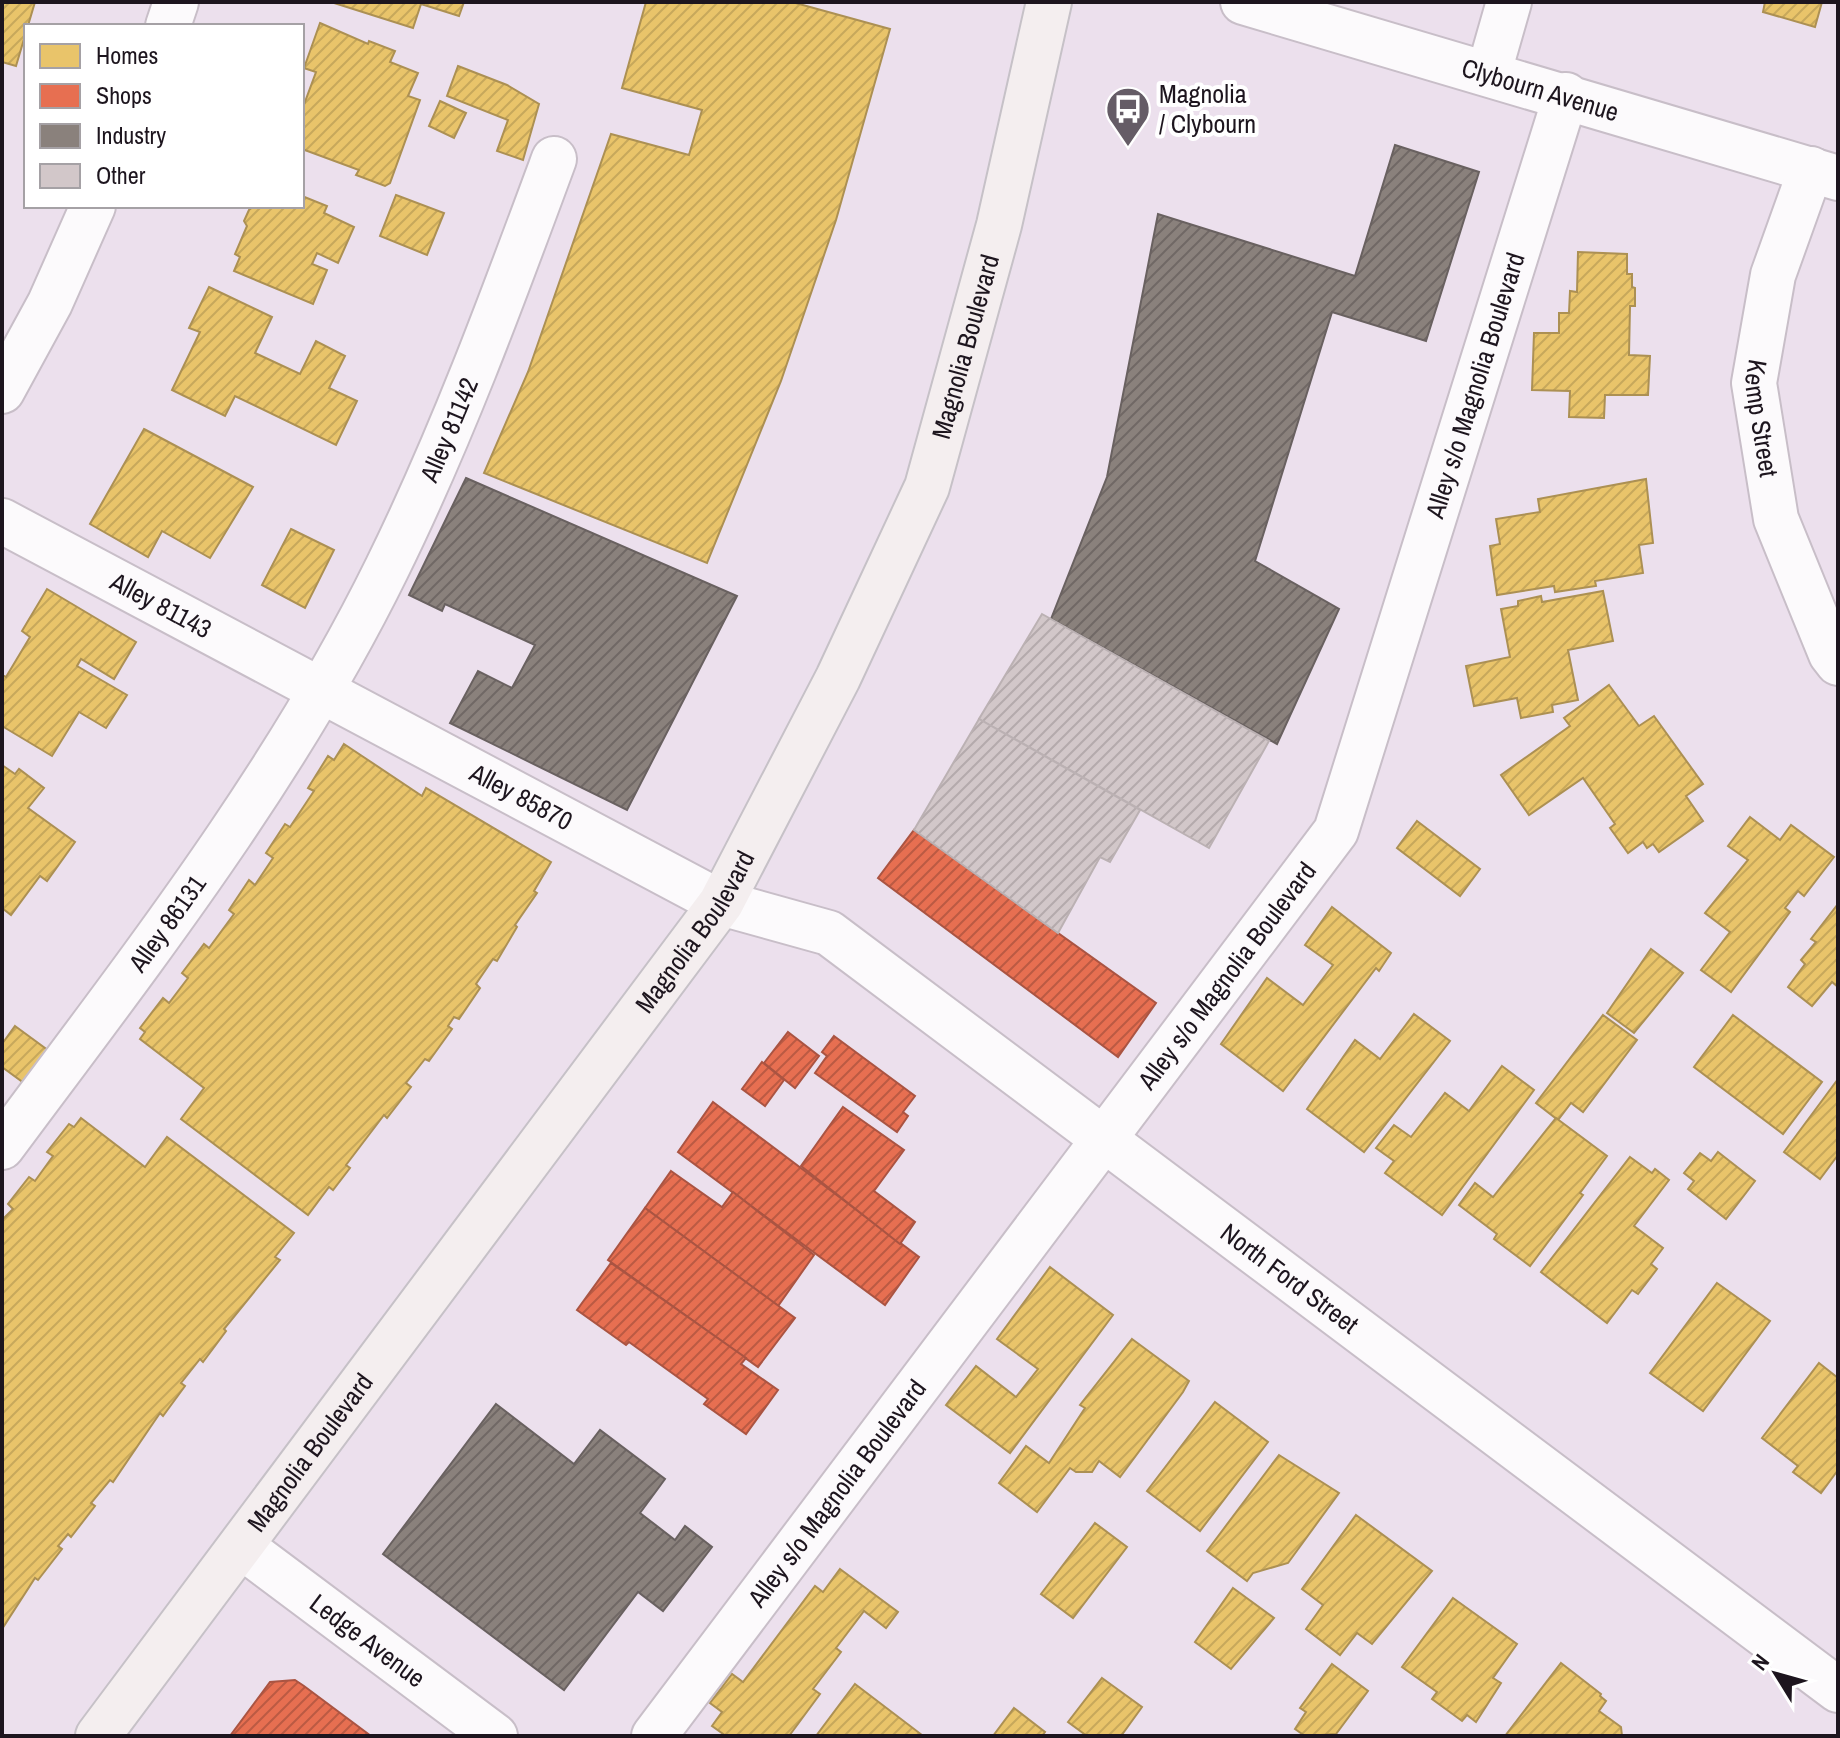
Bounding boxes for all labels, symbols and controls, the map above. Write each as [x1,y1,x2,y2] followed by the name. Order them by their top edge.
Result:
[24,24,304,208] legend
[96,39,158,71] text: Homes
[1458,50,1623,129] street label: Clybourn Avenue
[1159,76,1256,141] place label: Magnolia / Clybourn
[96,79,152,111] text: Shops
[1104,85,1152,148] bus stop icon: Magnolia / Clybourn
[96,119,166,151] text: Industry
[96,159,146,191] text: Other
[1417,248,1533,523] street label: Alley s/o Magnolia Boulevard
[923,250,1007,443] street label: Magnolia Boulevard
[1737,357,1787,480] street label: Kemp Street
[411,372,486,488] street label: Alley 81142
[104,563,218,646] street label: Alley 81143
[463,754,579,838] street label: Alley 85870
[627,844,762,1020] street label: Magnolia Boulevard
[1129,855,1324,1097] street label: Alley s/o Magnolia Boulevard
[120,868,214,980] street label: Alley 86131
[1214,1215,1366,1341] street label: North Ford Street
[239,1366,380,1539] street label: Magnolia Boulevard
[739,1372,934,1615] street label: Alley s/o Magnolia Boulevard
[303,1585,433,1695] street label: Ledge Avenue
[1736,1634,1816,1714] north arrow
[1744,1648,1776,1676] text: N

